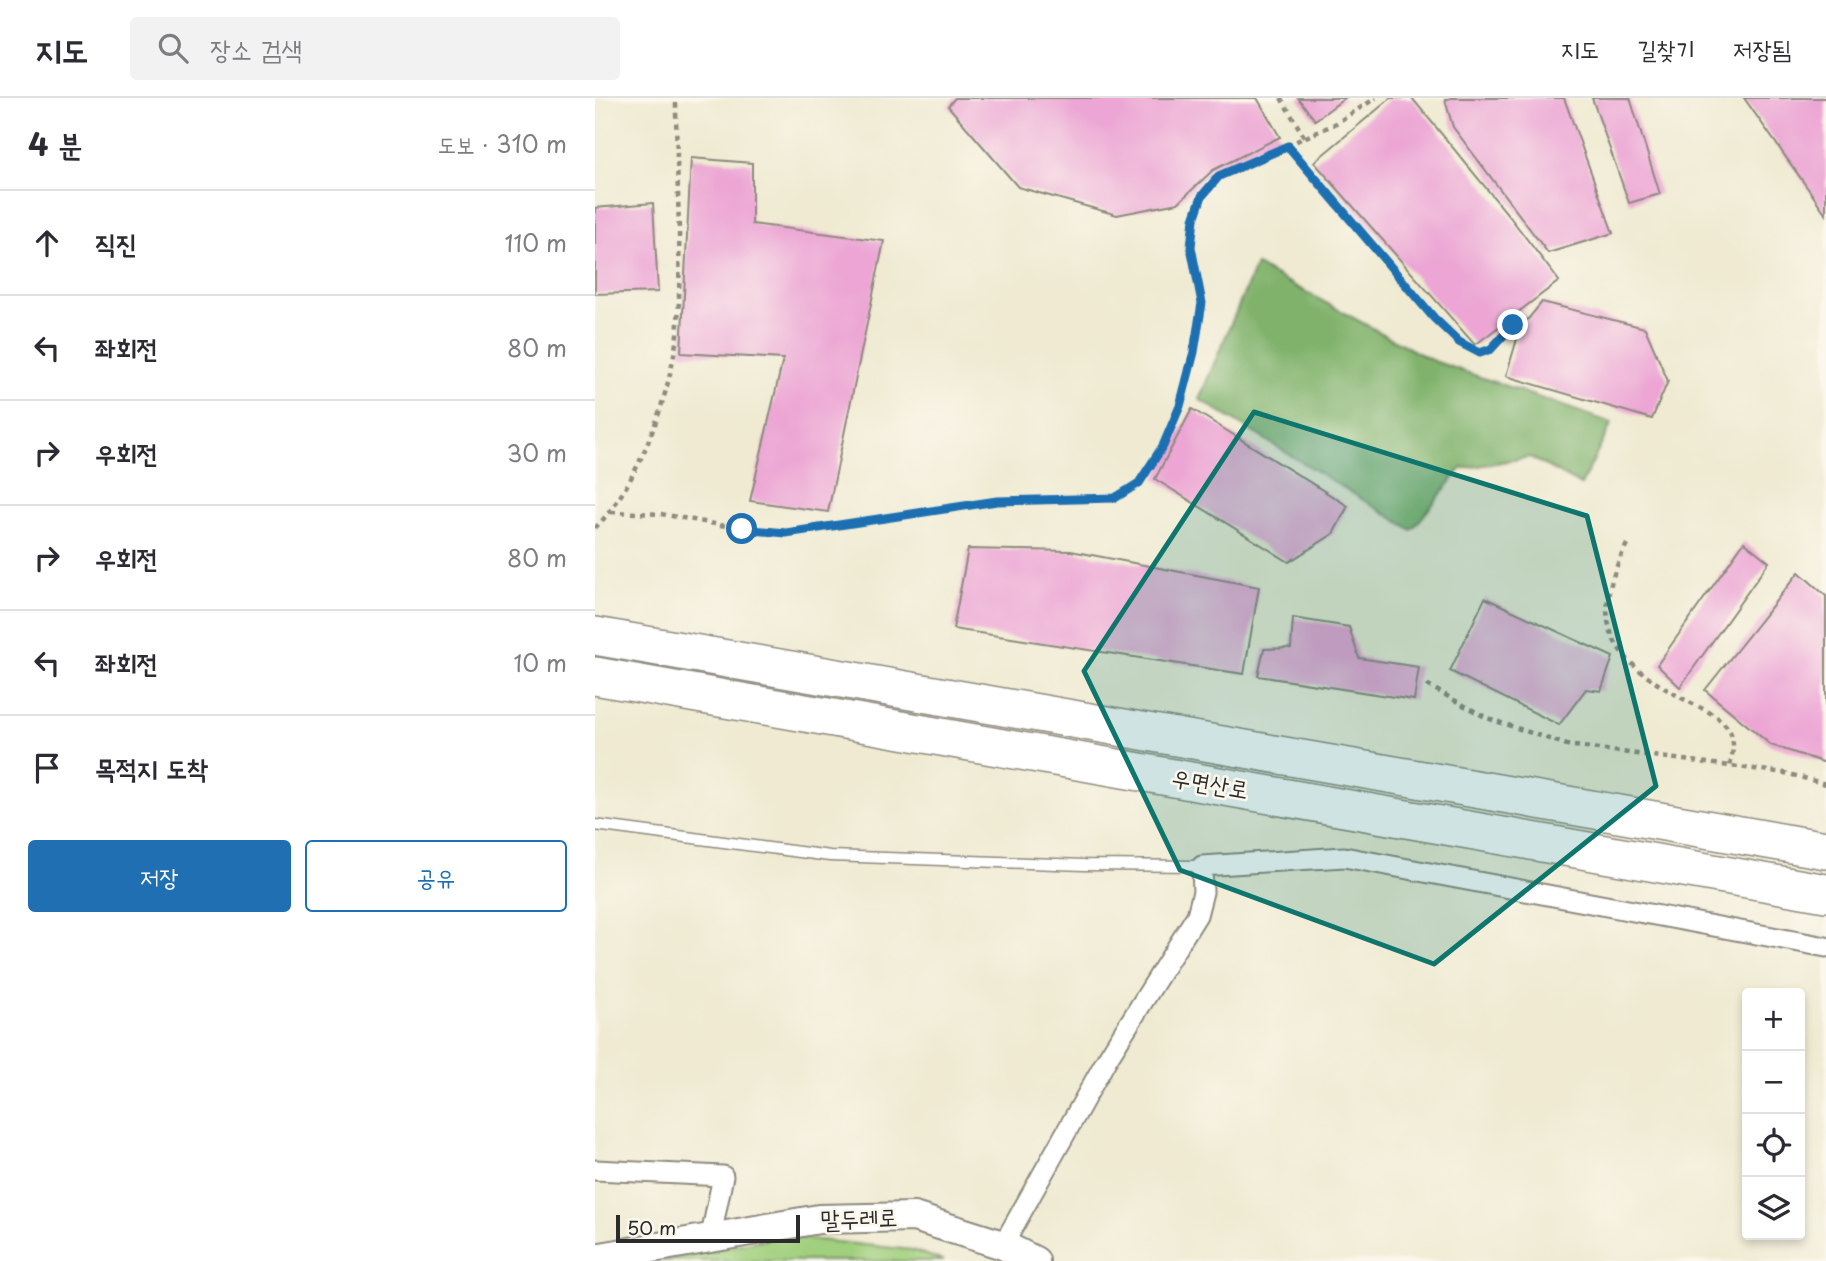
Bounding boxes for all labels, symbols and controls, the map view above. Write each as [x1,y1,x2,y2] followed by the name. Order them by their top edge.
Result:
[130,17,620,80] search box
[35,23,88,73] text: 지도
[154,29,192,67] icon: search
[210,29,302,68] text: 장소 검색
[1561,30,1599,66] text: 지도
[1637,30,1695,66] text: 길찾기
[1733,30,1791,66] text: 저장됨
[28,121,82,166] text: 4 분
[438,126,567,161] text: 도보 · 310 m
[95,223,137,262] text: 직진
[28,224,66,262] icon: ahead
[505,225,567,260] text: 110 m
[1497,309,1528,340] route end
[95,328,158,367] text: 좌회전
[28,329,66,367] icon: left
[507,330,567,365] text: 80 m
[95,433,158,472] text: 우회전
[28,434,66,472] icon: right
[506,435,567,470] text: 30 m
[726,513,757,544] route start
[95,538,158,577] text: 우회전
[28,539,66,577] icon: right
[507,540,567,575] text: 80 m
[95,643,158,682] text: 좌회전
[28,644,66,682] icon: left
[513,645,567,680] text: 10 m
[95,748,208,787] text: 목적지 도착
[28,749,66,787] icon: arrive
[1169,758,1252,806] street label: 우면산로
[28,840,291,912] button: 저장
[305,840,567,912] button: 공유
[1742,988,1805,1240] map controls
[1742,988,1805,1051] button: +
[1742,1051,1805,1114] button: −
[1742,1114,1805,1177] button: locate
[1742,1177,1805,1240] button: layers
[820,1198,898,1236] street label: 말두레로
[616,1212,800,1244] scale bar
[627,1213,676,1241] text: 50 m

